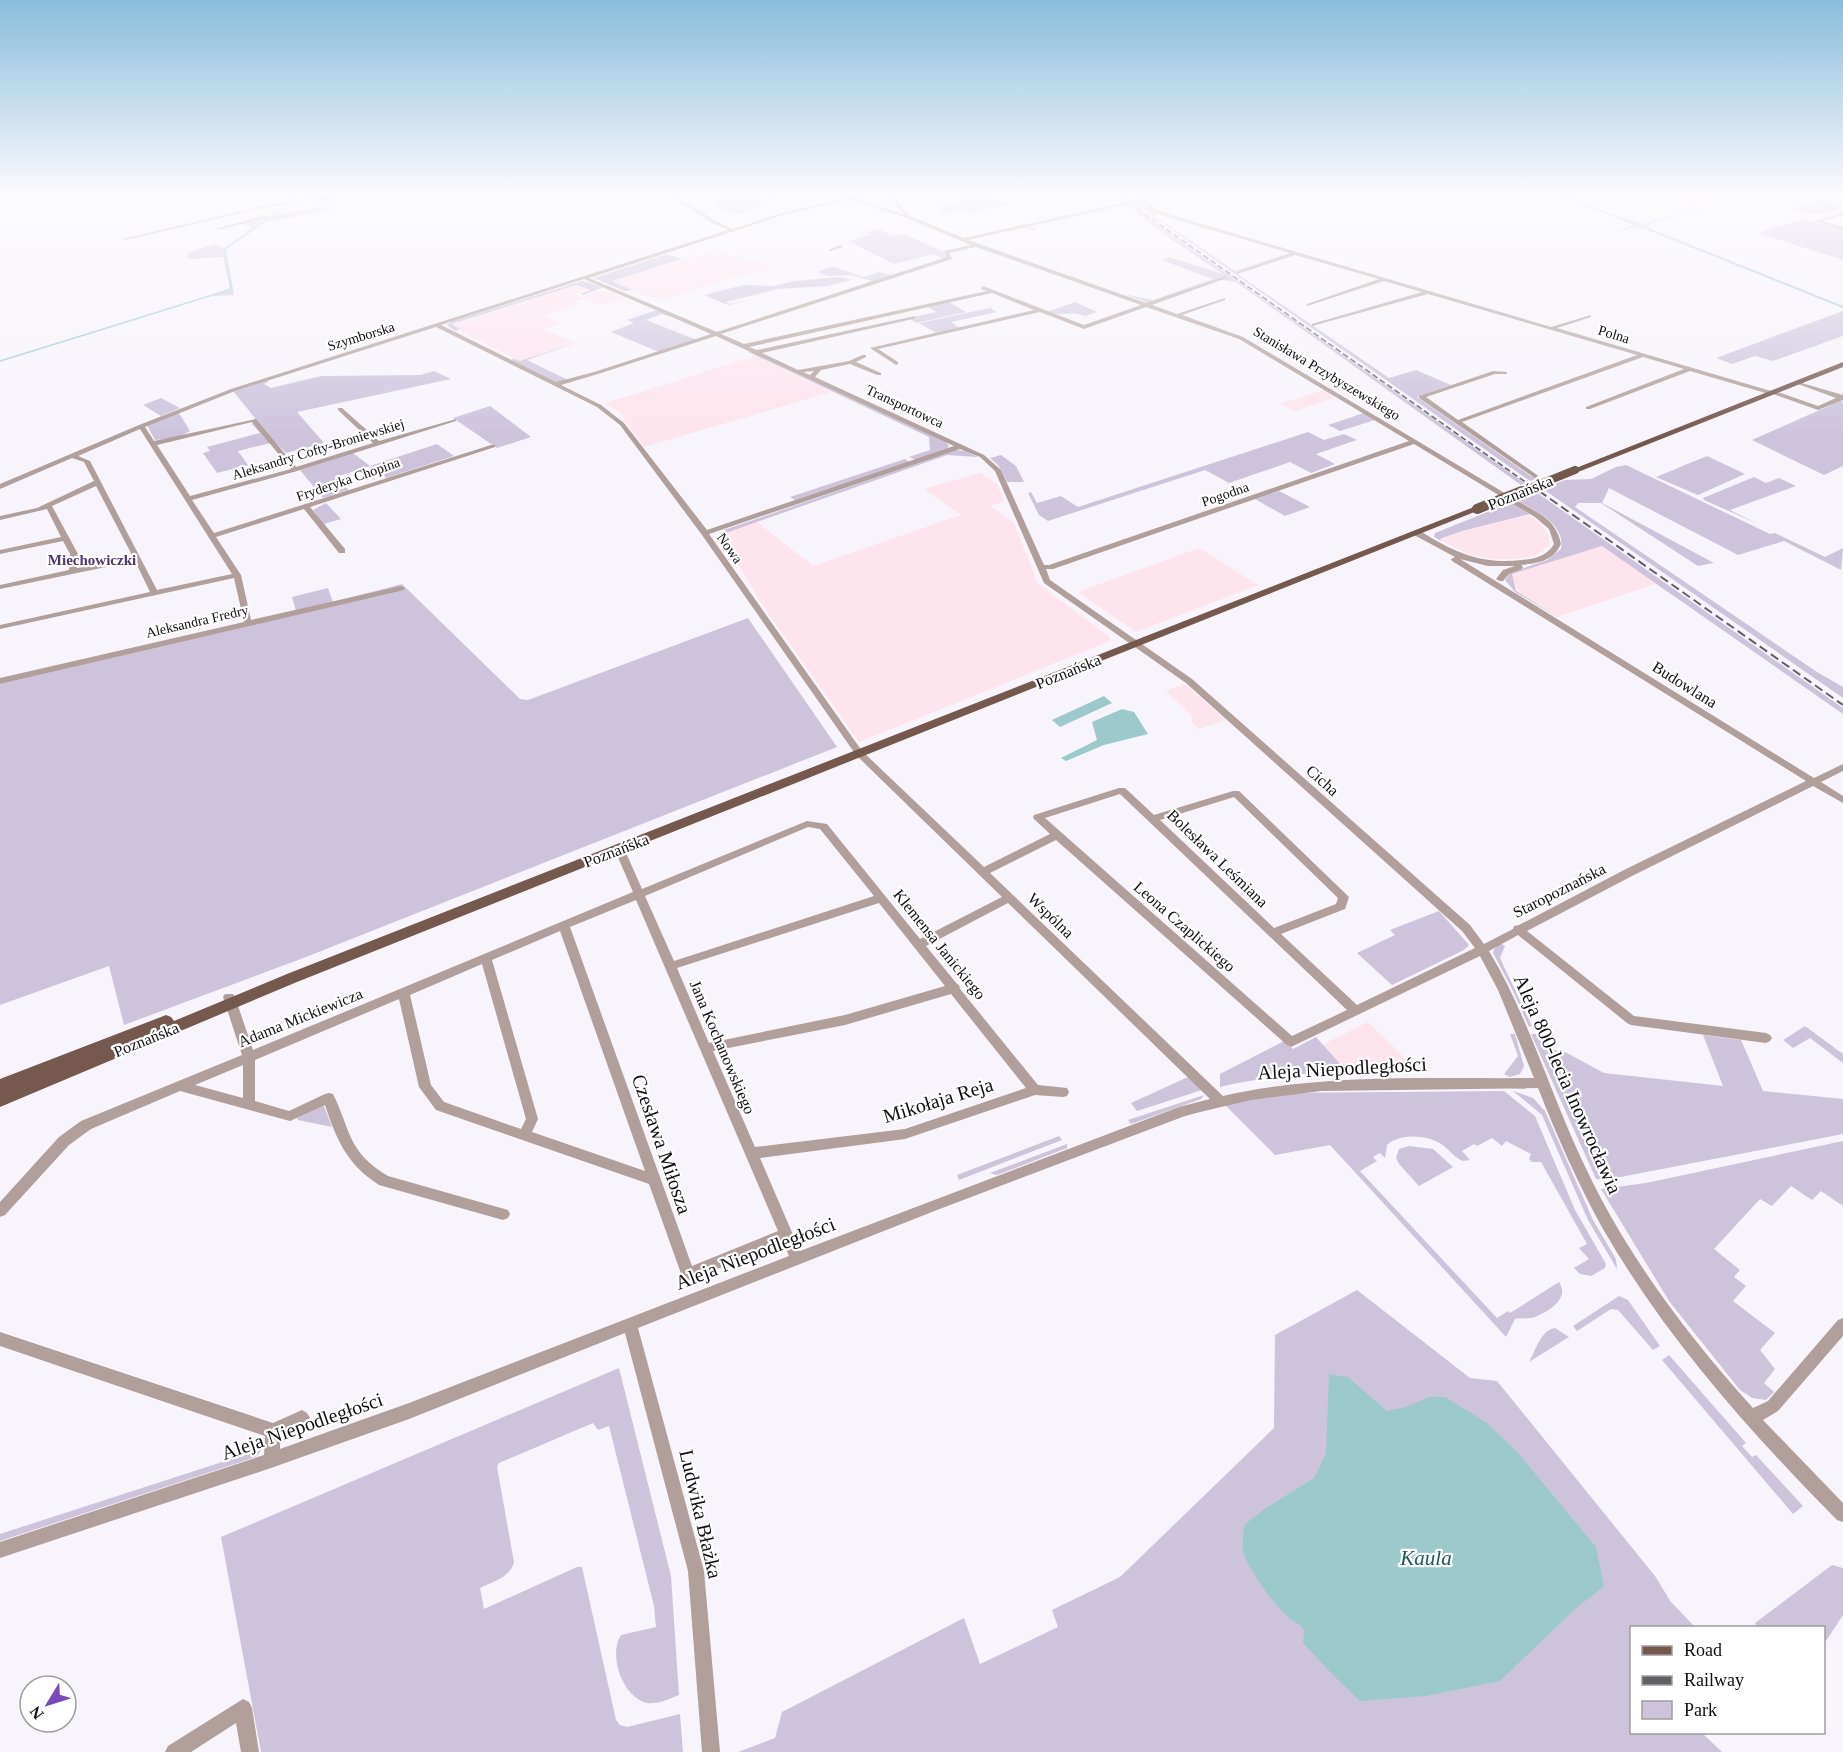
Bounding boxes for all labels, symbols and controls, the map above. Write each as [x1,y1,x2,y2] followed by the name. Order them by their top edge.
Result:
[326,319,397,354] street label: Szymborska
[1596,323,1632,347] street label: Polna
[1251,324,1403,423] street label: Stanisława Przybyszewskiego
[864,382,946,431] street label: Transportowca
[230,416,406,483] street label: Aleksandry Cofty-Broniewskiej
[294,454,403,504] street label: Fryderyka Chopina
[1485,472,1555,513] street label: Poznańska
[1200,479,1252,510] street label: Pogodna
[714,530,746,567] street label: Nowa
[48,552,136,568] district label: Miechowiczki
[144,602,250,641] street label: Aleksandra Fredry
[1033,651,1103,692] street label: Poznańska
[1649,658,1720,711] street label: Budowlana
[1303,762,1342,799] street label: Cicha
[1164,806,1271,911] street label: Bolesława Leśmiana
[581,830,651,871] street label: Poznańska
[1510,860,1609,922] street label: Staropoznańska
[1130,878,1239,976] street label: Leona Czaplickiego
[889,886,989,1003] street label: Klemensa Janickiego
[1024,889,1077,942] street label: Wspólna
[1509,971,1626,1198] street label: Aleja 800-lecia Inowrocławia
[686,978,758,1117] street label: Jana Kochanowskiego
[235,985,365,1050] street label: Adama Mickiewicza
[111,1019,181,1060] street label: Poznańska
[1257,1053,1428,1084] street label: Aleja Niepodległości
[628,1071,696,1217] street label: Czesława Miłosza
[880,1073,996,1128] street label: Mikołaja Reja
[672,1212,839,1295] street label: Aleja Niepodległości
[218,1388,386,1465] street label: Aleja Niepodległości
[675,1447,727,1581] street label: Ludwika Błażka
[1399,1546,1452,1570] water label: Kaula
[1630,1626,1825,1734] legend
[1684,1640,1722,1660] text: Road
[1684,1670,1744,1690] text: Railway
[18,1674,78,1734] north arrow
[1684,1700,1717,1720] text: Park
[26,1703,47,1723] text: N

